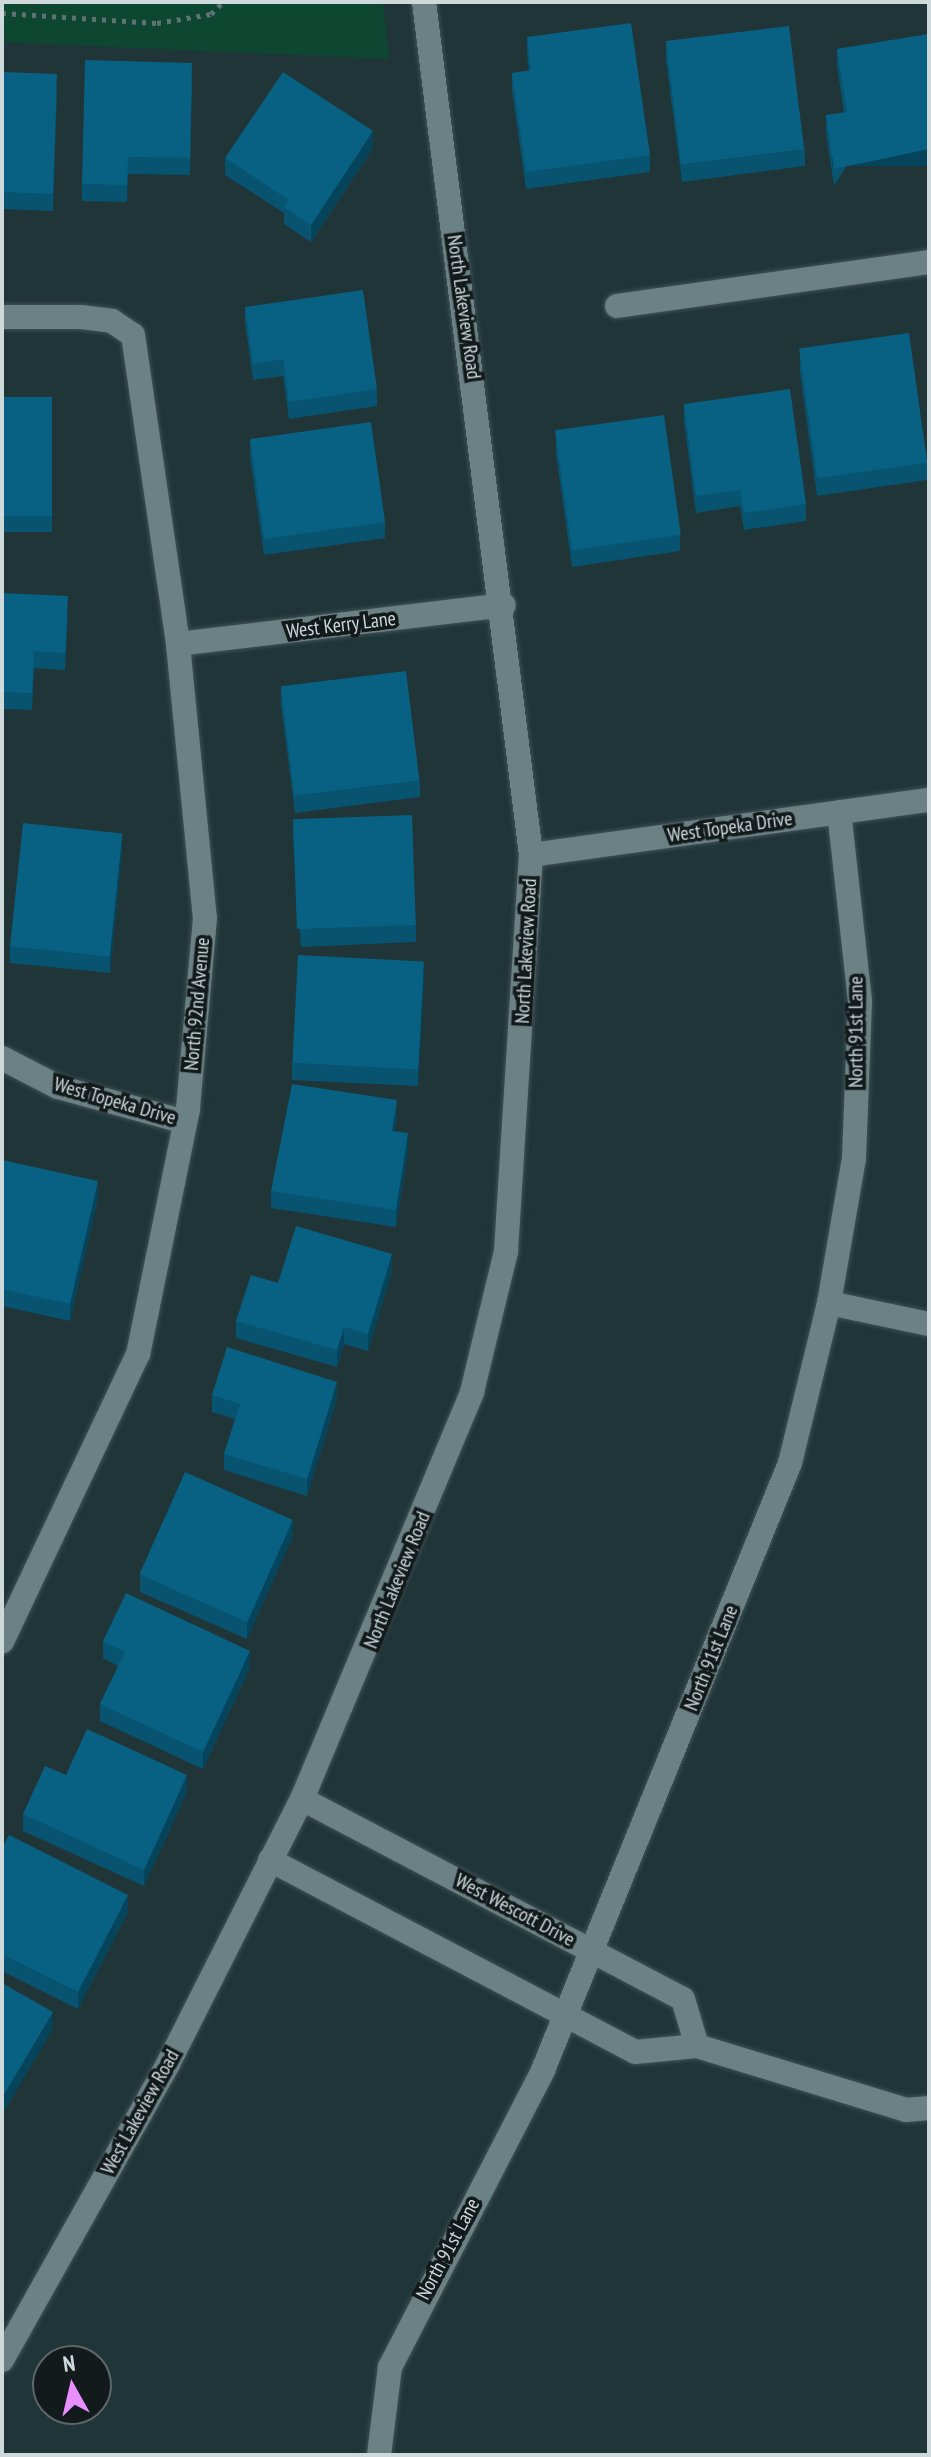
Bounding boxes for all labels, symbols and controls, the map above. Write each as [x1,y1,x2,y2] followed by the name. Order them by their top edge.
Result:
[442,233,486,381] street label: North Lakeview Road
[285,606,397,644] street label: West Kerry Lane
[666,806,794,848] street label: West Topeka Drive
[510,878,542,1024] street label: North Lakeview Road
[179,936,215,1072] street label: North 92nd Avenue
[844,976,868,1088] street label: North 91st Lane
[51,1072,179,1130] street label: West Topeka Drive
[359,1508,435,1652] street label: North Lakeview Road
[679,1602,743,1714] street label: North 91st Lane
[451,1868,579,1952] street label: West Wescott Drive
[96,2045,184,2179] street label: West Lakeview Road
[411,2194,485,2304] street label: North 91st Lane
[32,2345,112,2425] north arrow
[61,2349,77,2378] text: N

